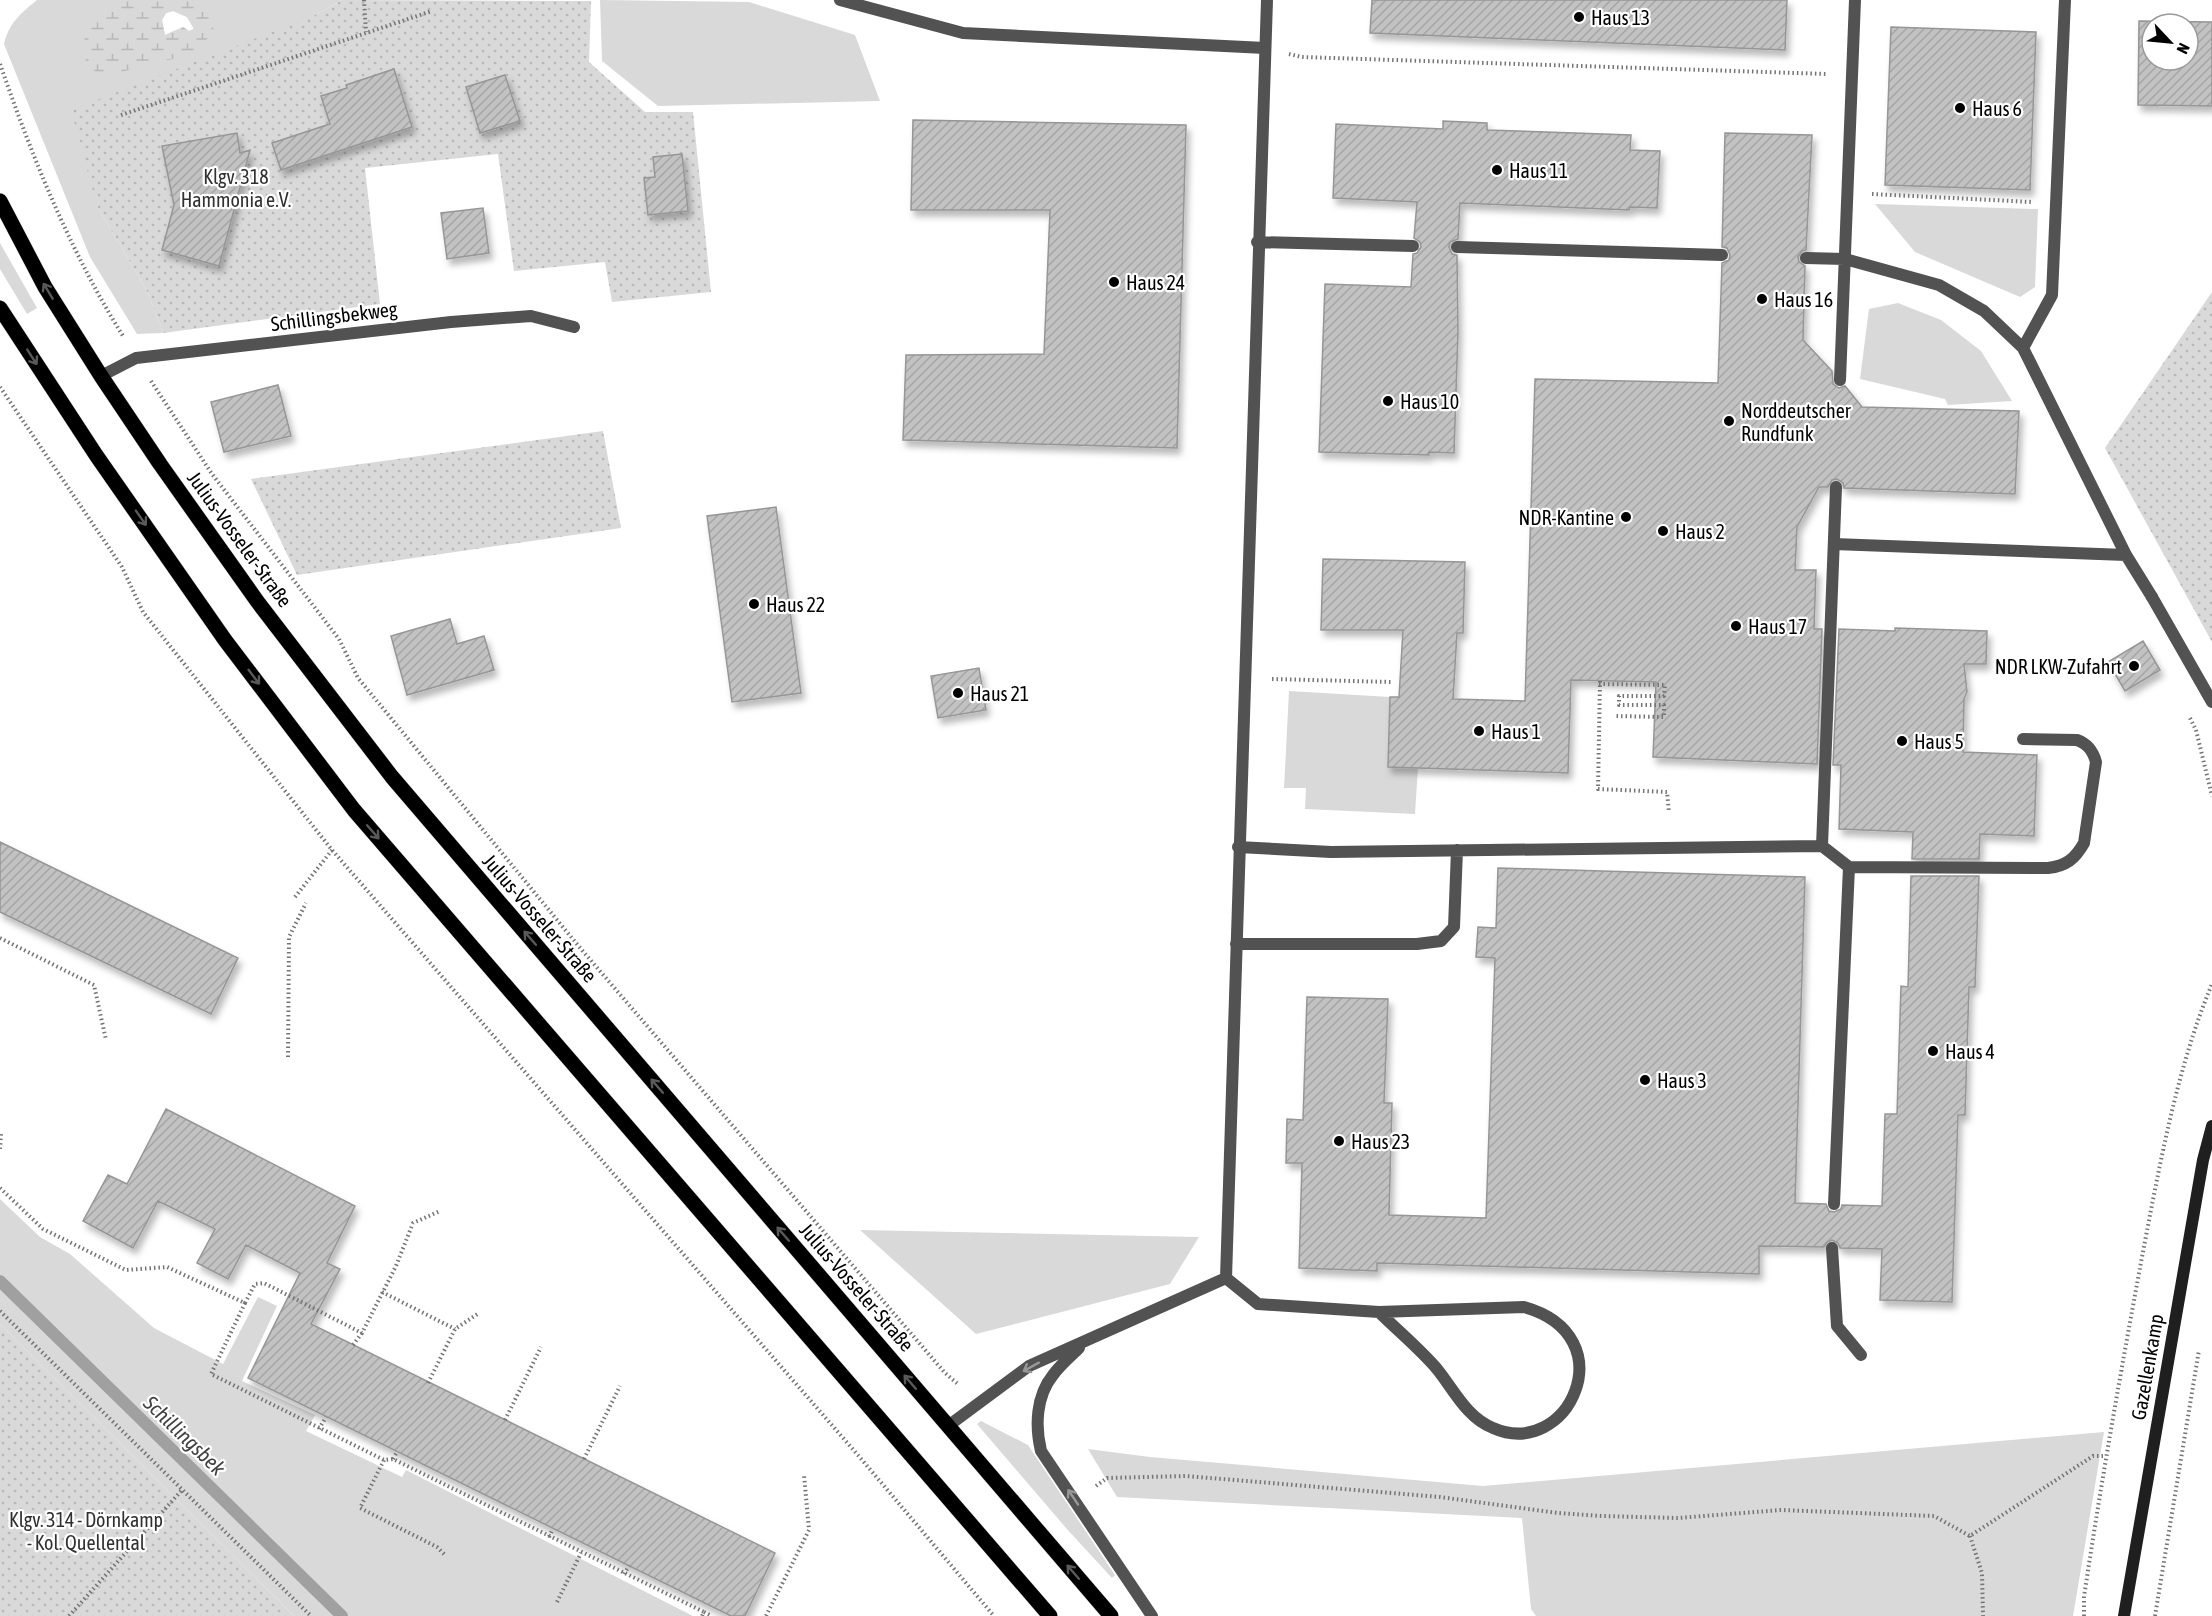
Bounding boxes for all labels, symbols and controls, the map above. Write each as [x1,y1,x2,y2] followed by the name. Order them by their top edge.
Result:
[1591,6,1650,29] place label: Haus 13
[1572,10,1586,24] marker: Haus 13
[2140,12,2200,72] north arrow
[2173,40,2194,57] text: N
[1972,97,2022,120] place label: Haus 6
[1953,101,1967,115] marker: Haus 6
[1509,159,1568,182] place label: Haus 11
[1490,163,1504,177] marker: Haus 11
[181,165,291,211] park label: Klgv. 318 Hammonia e.V.
[1126,271,1185,294] place label: Haus 24
[1107,275,1121,289] marker: Haus 24
[42,283,54,300] one-way arrow
[1774,288,1833,311] place label: Haus 16
[1755,292,1769,306] marker: Haus 16
[269,297,399,335] street label: Schillingsbekweg
[26,348,38,364] one-way arrow
[1400,390,1459,413] place label: Haus 10
[1381,394,1395,408] marker: Haus 10
[1741,399,1852,445] place label: Norddeutscher Rundfunk
[1722,414,1736,428] marker: Norddeutscher Rundfunk
[183,467,297,611] street label: Julius-Vosseler-Straße
[1518,506,1614,529] place label: NDR-Kantine
[135,510,147,526] one-way arrow
[1619,510,1633,524] marker: NDR-Kantine
[1675,520,1725,543] place label: Haus 2
[1656,524,1670,538] marker: Haus 2
[766,593,825,616] place label: Haus 22
[747,597,761,611] marker: Haus 22
[1748,615,1807,638] place label: Haus 17
[1729,619,1743,633] marker: Haus 17
[1995,655,2122,678] place label: NDR LKW-Zufahrt
[2127,659,2141,673] marker: NDR LKW-Zufahrt
[247,669,260,685] one-way arrow
[970,682,1029,705] place label: Haus 21
[951,686,965,700] marker: Haus 21
[1491,720,1541,743] place label: Haus 1
[1472,724,1486,738] marker: Haus 1
[1914,730,1964,753] place label: Haus 5
[1895,734,1909,748] marker: Haus 5
[366,824,380,839] one-way arrow
[478,849,602,987] street label: Julius-Vosseler-Straße
[523,930,537,945] one-way arrow
[1945,1040,1995,1063] place label: Haus 4
[1926,1044,1940,1058] marker: Haus 4
[1657,1069,1707,1092] place label: Haus 3
[1638,1073,1652,1087] marker: Haus 3
[650,1078,663,1094] one-way arrow
[1351,1130,1410,1153] place label: Haus 23
[1332,1134,1346,1148] marker: Haus 23
[795,1218,919,1356] street label: Julius-Vosseler-Straße
[777,1226,790,1242] one-way arrow
[2126,1312,2168,1422] street label: Gazellenkamp
[1023,1361,1040,1373] one-way arrow
[904,1374,917,1390] one-way arrow
[139,1390,231,1480] water label: Schillingsbek
[1067,1490,1079,1506] one-way arrow
[9,1508,163,1554] park label: Klgv. 314 - Dörnkamp - Kol. Quellental
[1067,1564,1080,1580] one-way arrow

